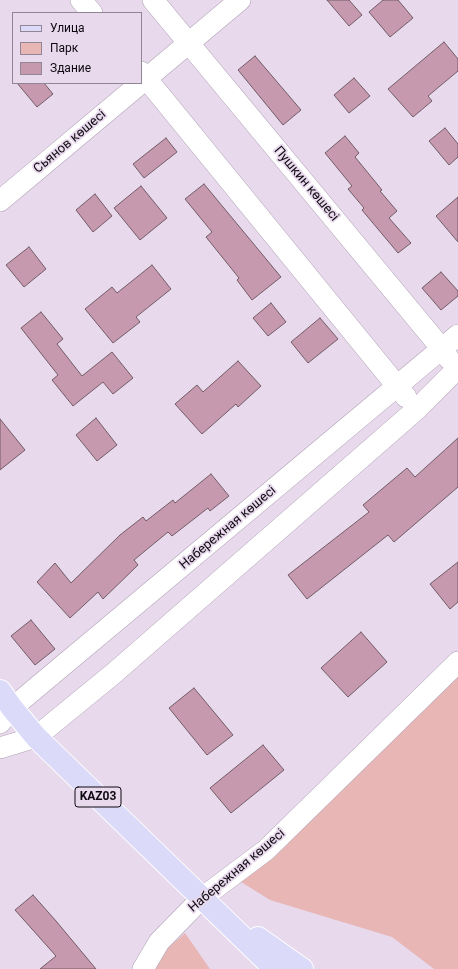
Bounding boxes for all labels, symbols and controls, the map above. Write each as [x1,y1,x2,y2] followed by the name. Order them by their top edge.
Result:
[12,12,142,84] legend
[50,21,85,35] text: Улица
[50,41,78,55] text: Парк
[50,61,91,75] text: Здание
[31,107,109,177] street label: Сьянов көшесі
[270,143,342,225] street label: Пушкин көшесі
[177,483,279,573] street label: Набережная көшесі
[75,787,121,807] road number: KАZ03
[186,826,288,916] street label: Набережная көшесі

